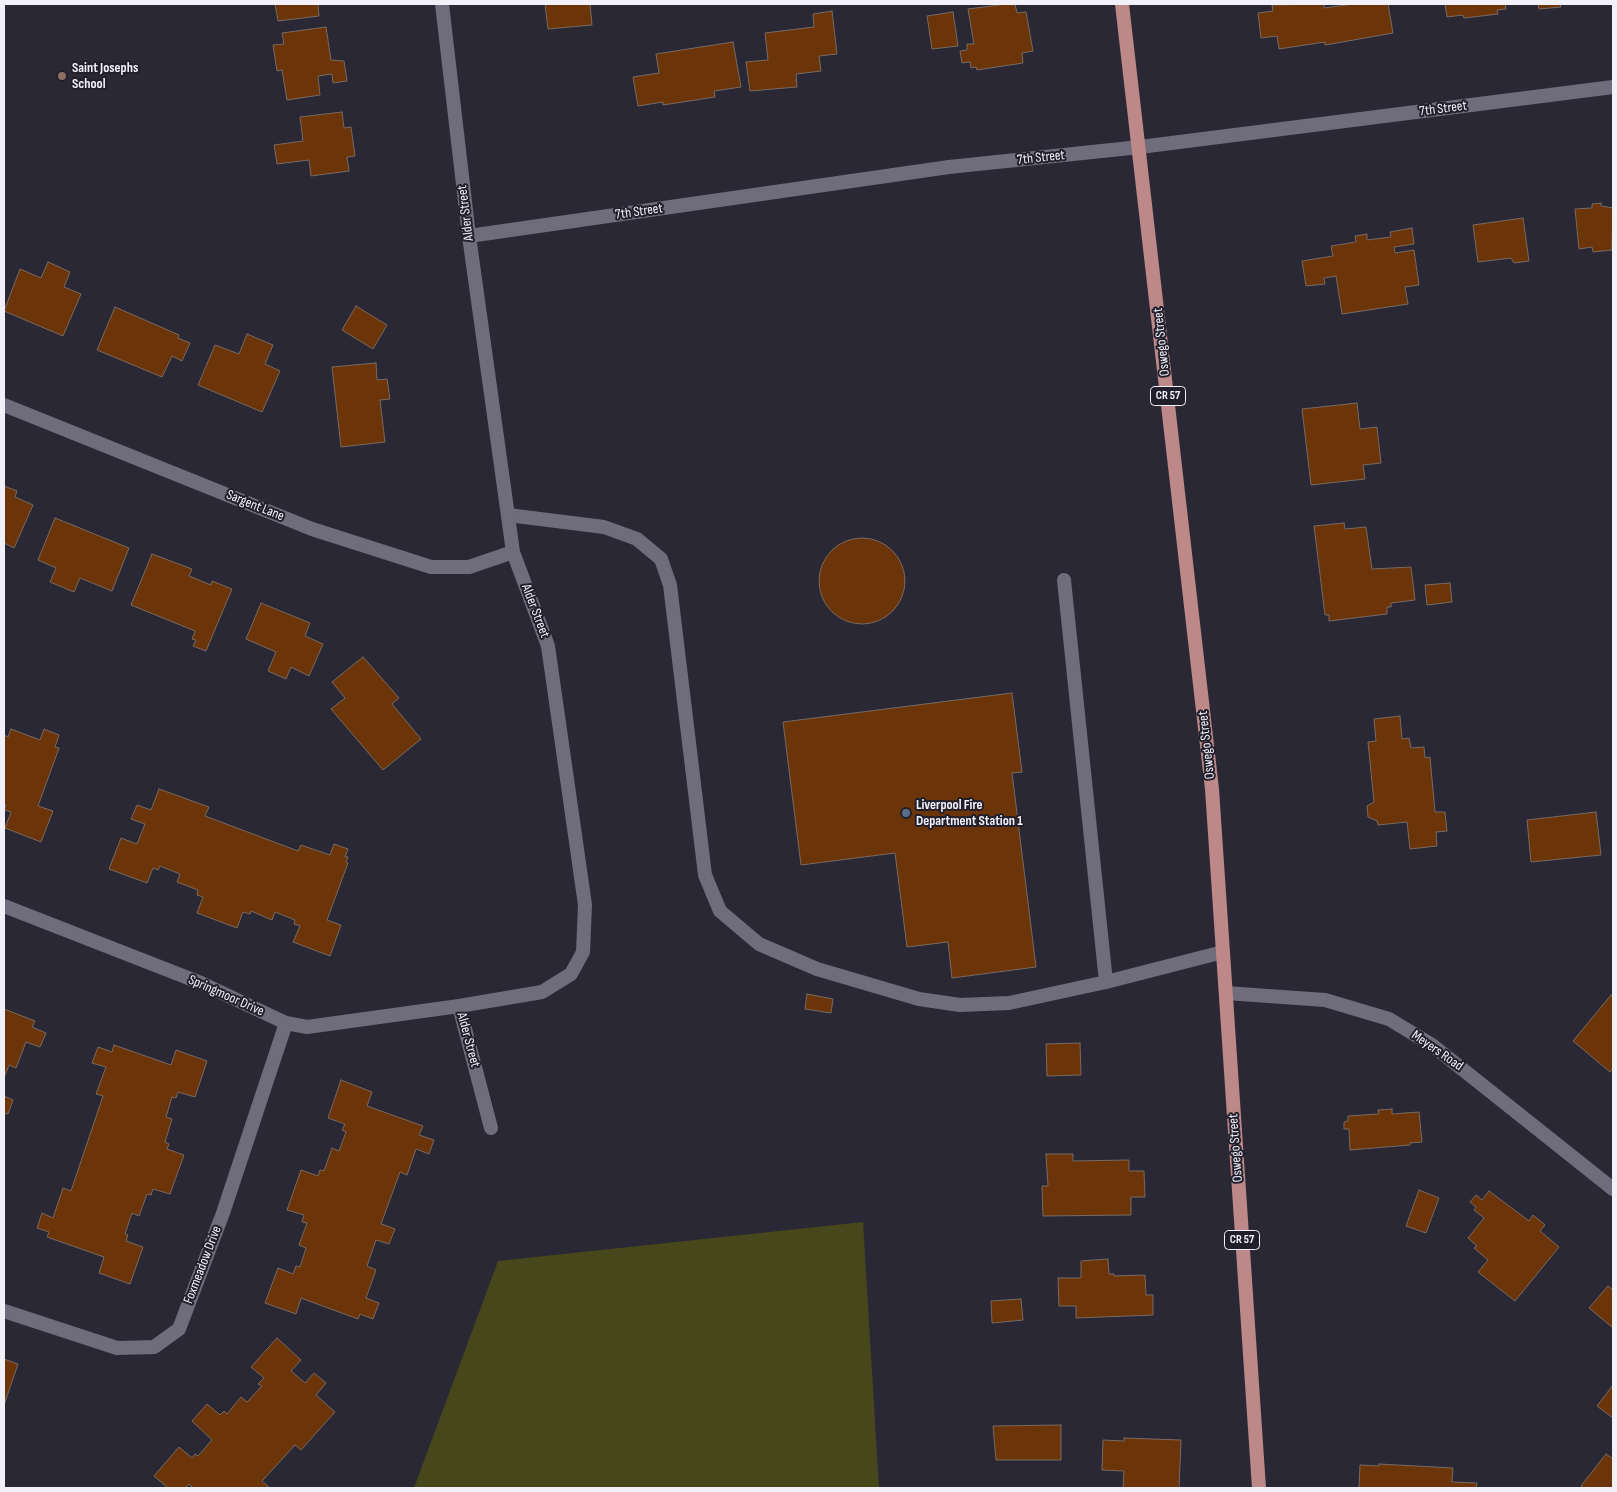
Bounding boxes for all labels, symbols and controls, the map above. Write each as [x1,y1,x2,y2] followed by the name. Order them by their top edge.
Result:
[72,60,138,92] place label: Saint Josephs School
[56,70,68,82] marker: Saint Josephs School
[1418,98,1468,120] street label: 7th Street
[1016,147,1066,169] street label: 7th Street
[454,184,478,242] street label: Alder Street
[614,200,664,224] street label: 7th Street
[1150,307,1174,377] street label: Oswego Street
[1150,386,1186,406] road number: CR 57
[224,487,286,525] street label: Sargent Lane
[517,582,553,640] street label: Alder Street
[1195,710,1219,780] street label: Oswego Street
[916,797,1023,830] place label: Liverpool Fire Department Station 1
[900,807,912,819] marker: Liverpool Fire Department Station 1
[185,972,267,1020] street label: Springmoor Drive
[453,1011,483,1069] street label: Alder Street
[1408,1027,1466,1075] street label: Meyers Road
[1225,1113,1247,1183] street label: Oswego Street
[180,1224,226,1306] street label: Foxmeadow Drive
[1224,1230,1260,1250] road number: CR 57

